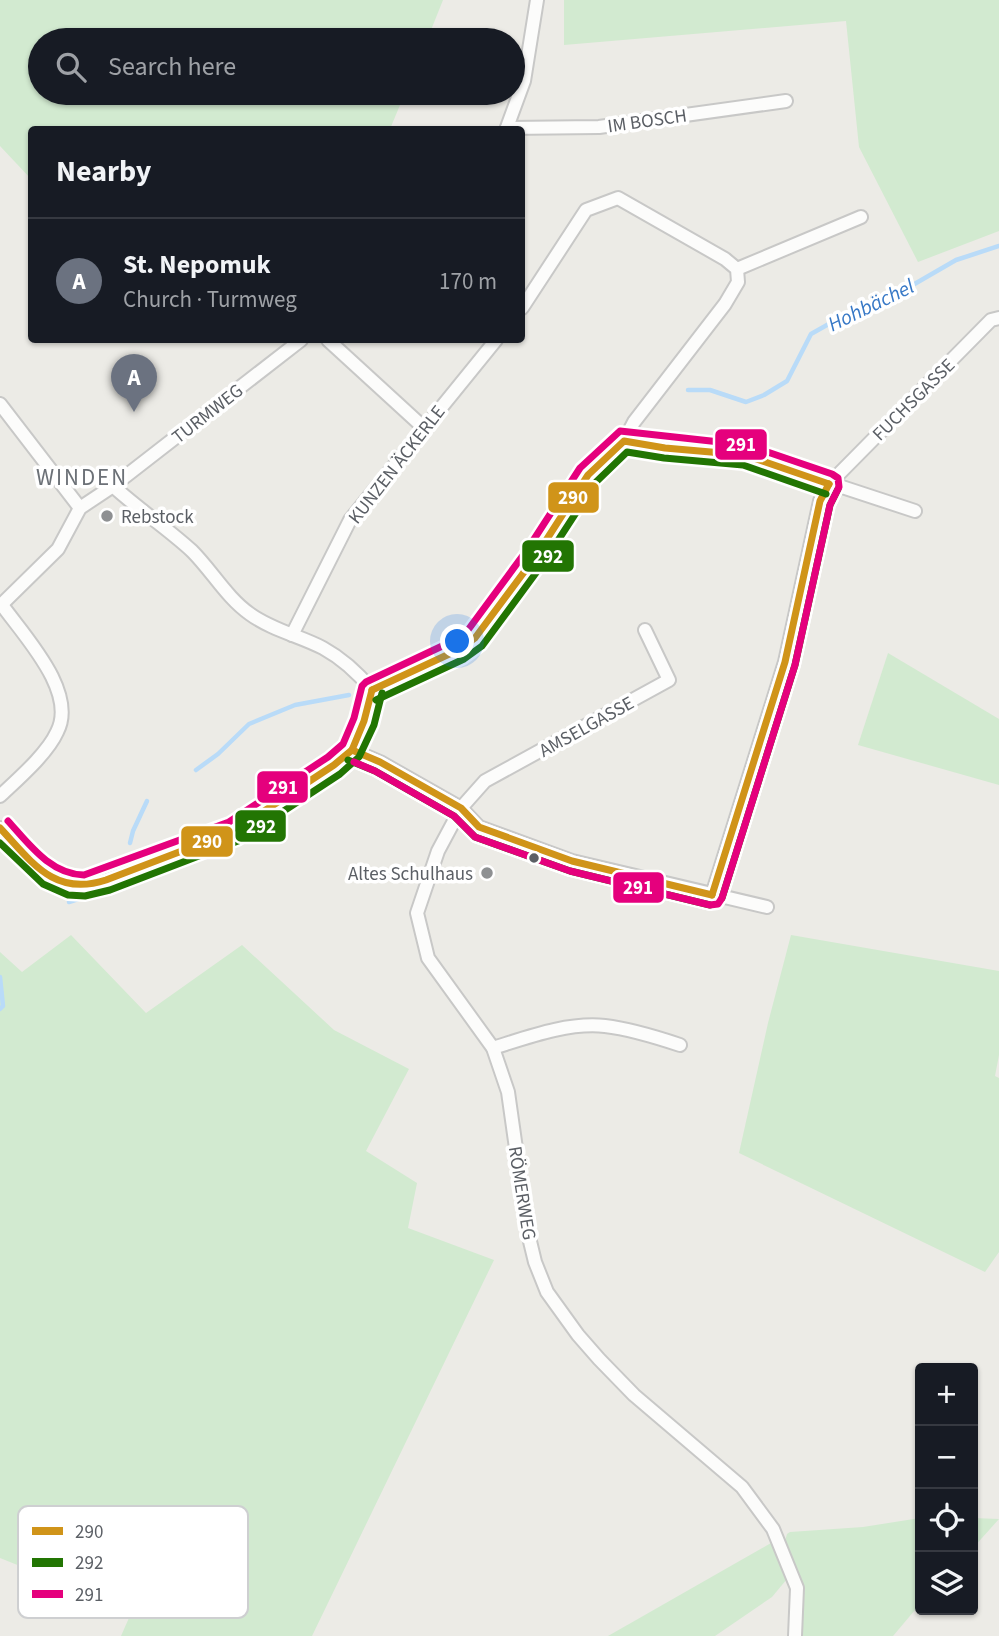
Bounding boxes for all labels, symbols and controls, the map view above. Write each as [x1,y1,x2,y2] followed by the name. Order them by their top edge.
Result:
[28,28,525,105] search box
[52,48,90,86] icon: search
[108,48,236,85] text: Search here
[606,103,689,140] street label: IM BOSCH
[56,150,151,193] text: Nearby
[123,246,271,283] text: St. Nepomuk
[72,265,86,298] text: A
[439,265,497,298] text: 170 m
[823,271,920,339] water label: Hohbächel
[123,283,297,316] text: Church · Turmweg
[867,353,961,447] street label: FUCHSGASSE
[111,354,157,412] pin: A
[167,378,249,451] street label: TURMWEG
[342,400,452,530] street label: KUNZEN ÄCKERLE
[714,428,768,461] line badge: 291
[726,432,756,459] text: 291
[36,461,128,494] district label: WINDEN
[547,481,600,514] line badge: 290
[558,485,588,512] text: 290
[121,504,194,531] place label: Rebstock
[99,508,115,524] marker: Rebstock
[521,539,575,573] line badge: 292
[533,544,563,571] text: 292
[440,624,474,658] your location
[534,690,639,765] street label: AMSELGASSE
[256,770,309,804] line badge: 291
[268,775,298,802] text: 291
[234,809,287,843] line badge: 292
[246,814,276,841] text: 292
[180,825,234,858] line badge: 290
[192,829,222,856] text: 290
[527,851,541,865] unlabelled marker
[348,861,473,888] place label: Altes Schulhaus
[479,865,495,881] marker: Altes Schulhaus
[612,871,665,904] line badge: 291
[623,875,653,902] text: 291
[501,1144,542,1242] street label: RÖMERWEG
[915,1363,978,1615] map controls
[915,1363,978,1426] button: +
[915,1426,978,1489] button: −
[915,1489,978,1552] button: locate
[18,1506,248,1618] legend
[75,1519,103,1546] text: 290
[75,1550,103,1577] text: 292
[915,1552,978,1615] button: layers
[75,1582,103,1609] text: 291

